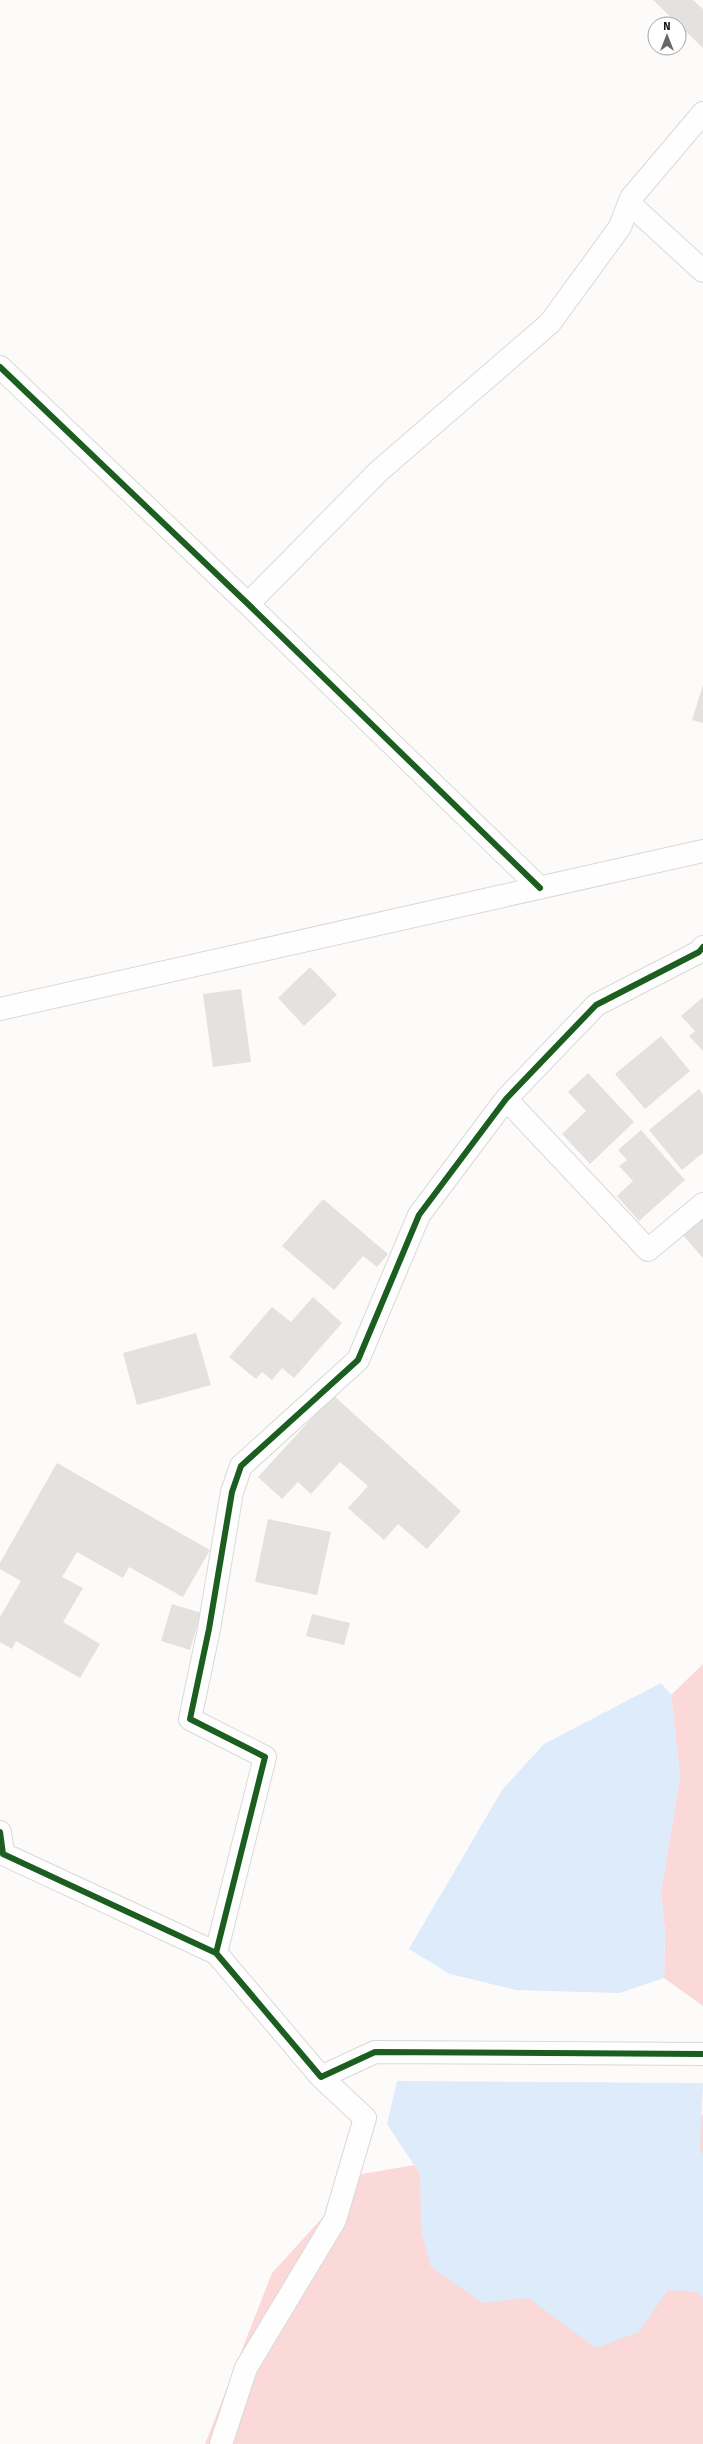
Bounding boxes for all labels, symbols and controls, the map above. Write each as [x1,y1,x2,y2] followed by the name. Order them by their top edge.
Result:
[647,16,687,56] north arrow
[663,20,671,33] text: N

